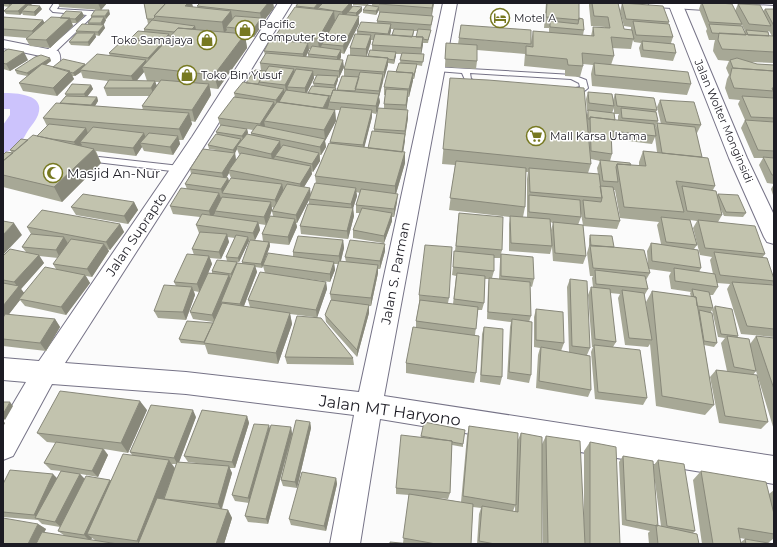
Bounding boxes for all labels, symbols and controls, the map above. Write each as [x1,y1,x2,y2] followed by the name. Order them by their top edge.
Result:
[489,7,511,29] hotel icon: Motel A
[514,11,556,25] place label: Motel A
[259,17,347,44] place label: Pacific Computer Store
[234,19,256,41] shop icon: Pacific Computer Store
[196,29,218,51] shop icon: Toko Samajaya
[111,33,193,47] place label: Toko Samajaya
[691,56,756,185] street label: Jalan Wolter Monginsidi
[176,64,198,86] shop icon: Toko Bin Yusuf
[201,68,283,82] place label: Toko Bin Yusuf
[525,125,547,147] supermarket icon: Mall Karsa Utama
[550,129,647,143] place label: Mall Karsa Utama
[42,162,64,184] mosque icon: Masjid An-Nur
[67,165,160,181] place label: Masjid An-Nur
[102,189,170,280] street label: Jalan Suprapto
[377,220,413,327] street label: Jalan S. Parman
[317,391,462,430] street label: Jalan MT Haryono

